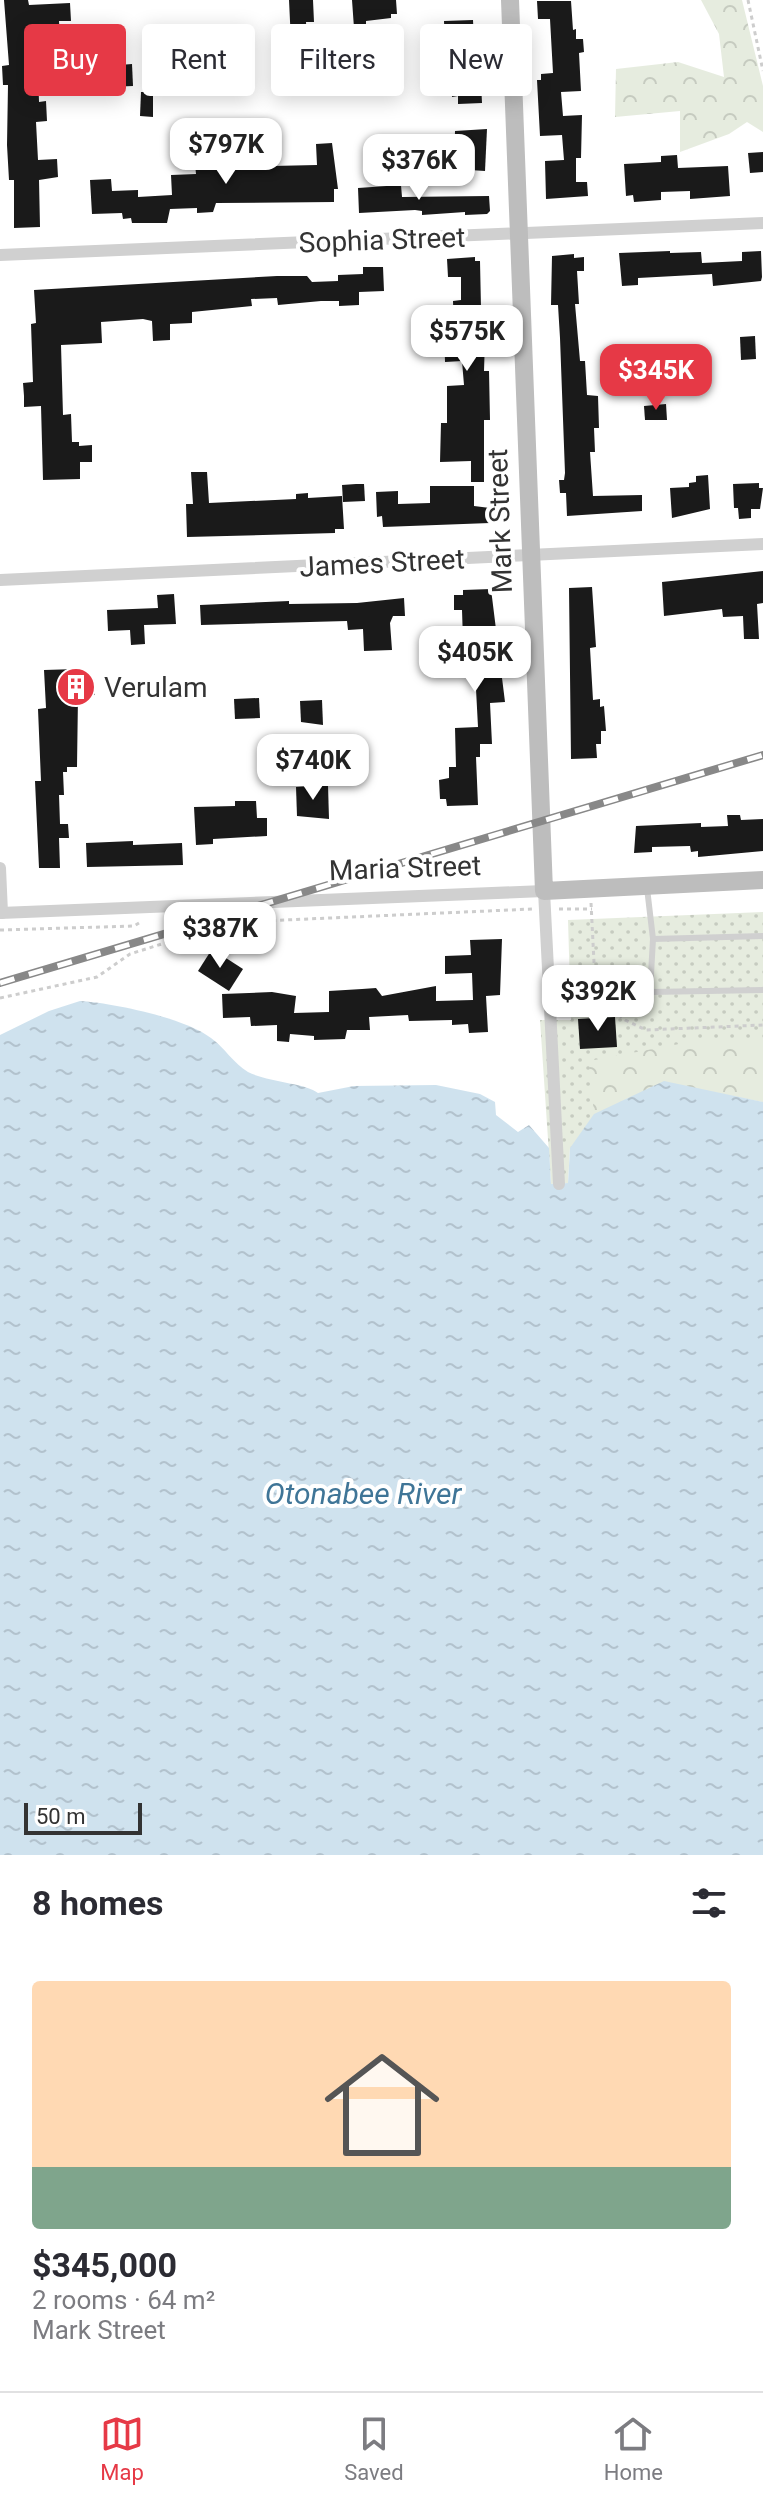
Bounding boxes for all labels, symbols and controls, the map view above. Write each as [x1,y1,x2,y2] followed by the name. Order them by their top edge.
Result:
[24,24,126,96] chip: Buy
[142,24,255,96] chip: Rent
[271,24,404,96] chip: Filters
[420,24,532,96] chip: New
[170,118,282,186] pin: $797K
[188,129,264,159] text: $797K
[363,134,475,202] pin: $376K
[381,145,457,175] text: $376K
[298,221,466,259] street label: Sophia Street
[411,305,523,373] pin: $575K
[429,316,505,346] text: $575K
[600,344,712,412] pin: $345K
[618,355,694,385] text: $345K
[481,448,519,594] street label: Mark Street
[299,542,465,584] street label: James Street
[419,626,531,694] pin: $405K
[437,637,513,667] text: $405K
[55,666,97,708] building icon: Verulam
[104,671,208,704] place label: Verulam
[257,734,369,802] pin: $740K
[275,745,351,775] text: $740K
[328,849,482,887] street label: Maria Street
[164,902,276,970] pin: $387K
[182,913,258,943] text: $387K
[542,965,654,1033] pin: $392K
[560,976,636,1006] text: $392K
[265,1476,462,1511] water label: Otonabee River
[24,1799,142,1835] scale bar
[36,1804,85,1829] text: 50 m
[687,1881,731,1925] icon: filters
[32,1883,163,1923] text: 8 homes
[310,2033,454,2177] icon: home
[32,2245,177,2285] text: $345,000
[32,2285,215,2315] text: 2 rooms · 64 m²
[32,2315,166,2345] text: Mark Street
[100,2412,144,2485] tab: Map
[344,2412,404,2485] tab: Saved
[604,2412,663,2485] tab: Home

